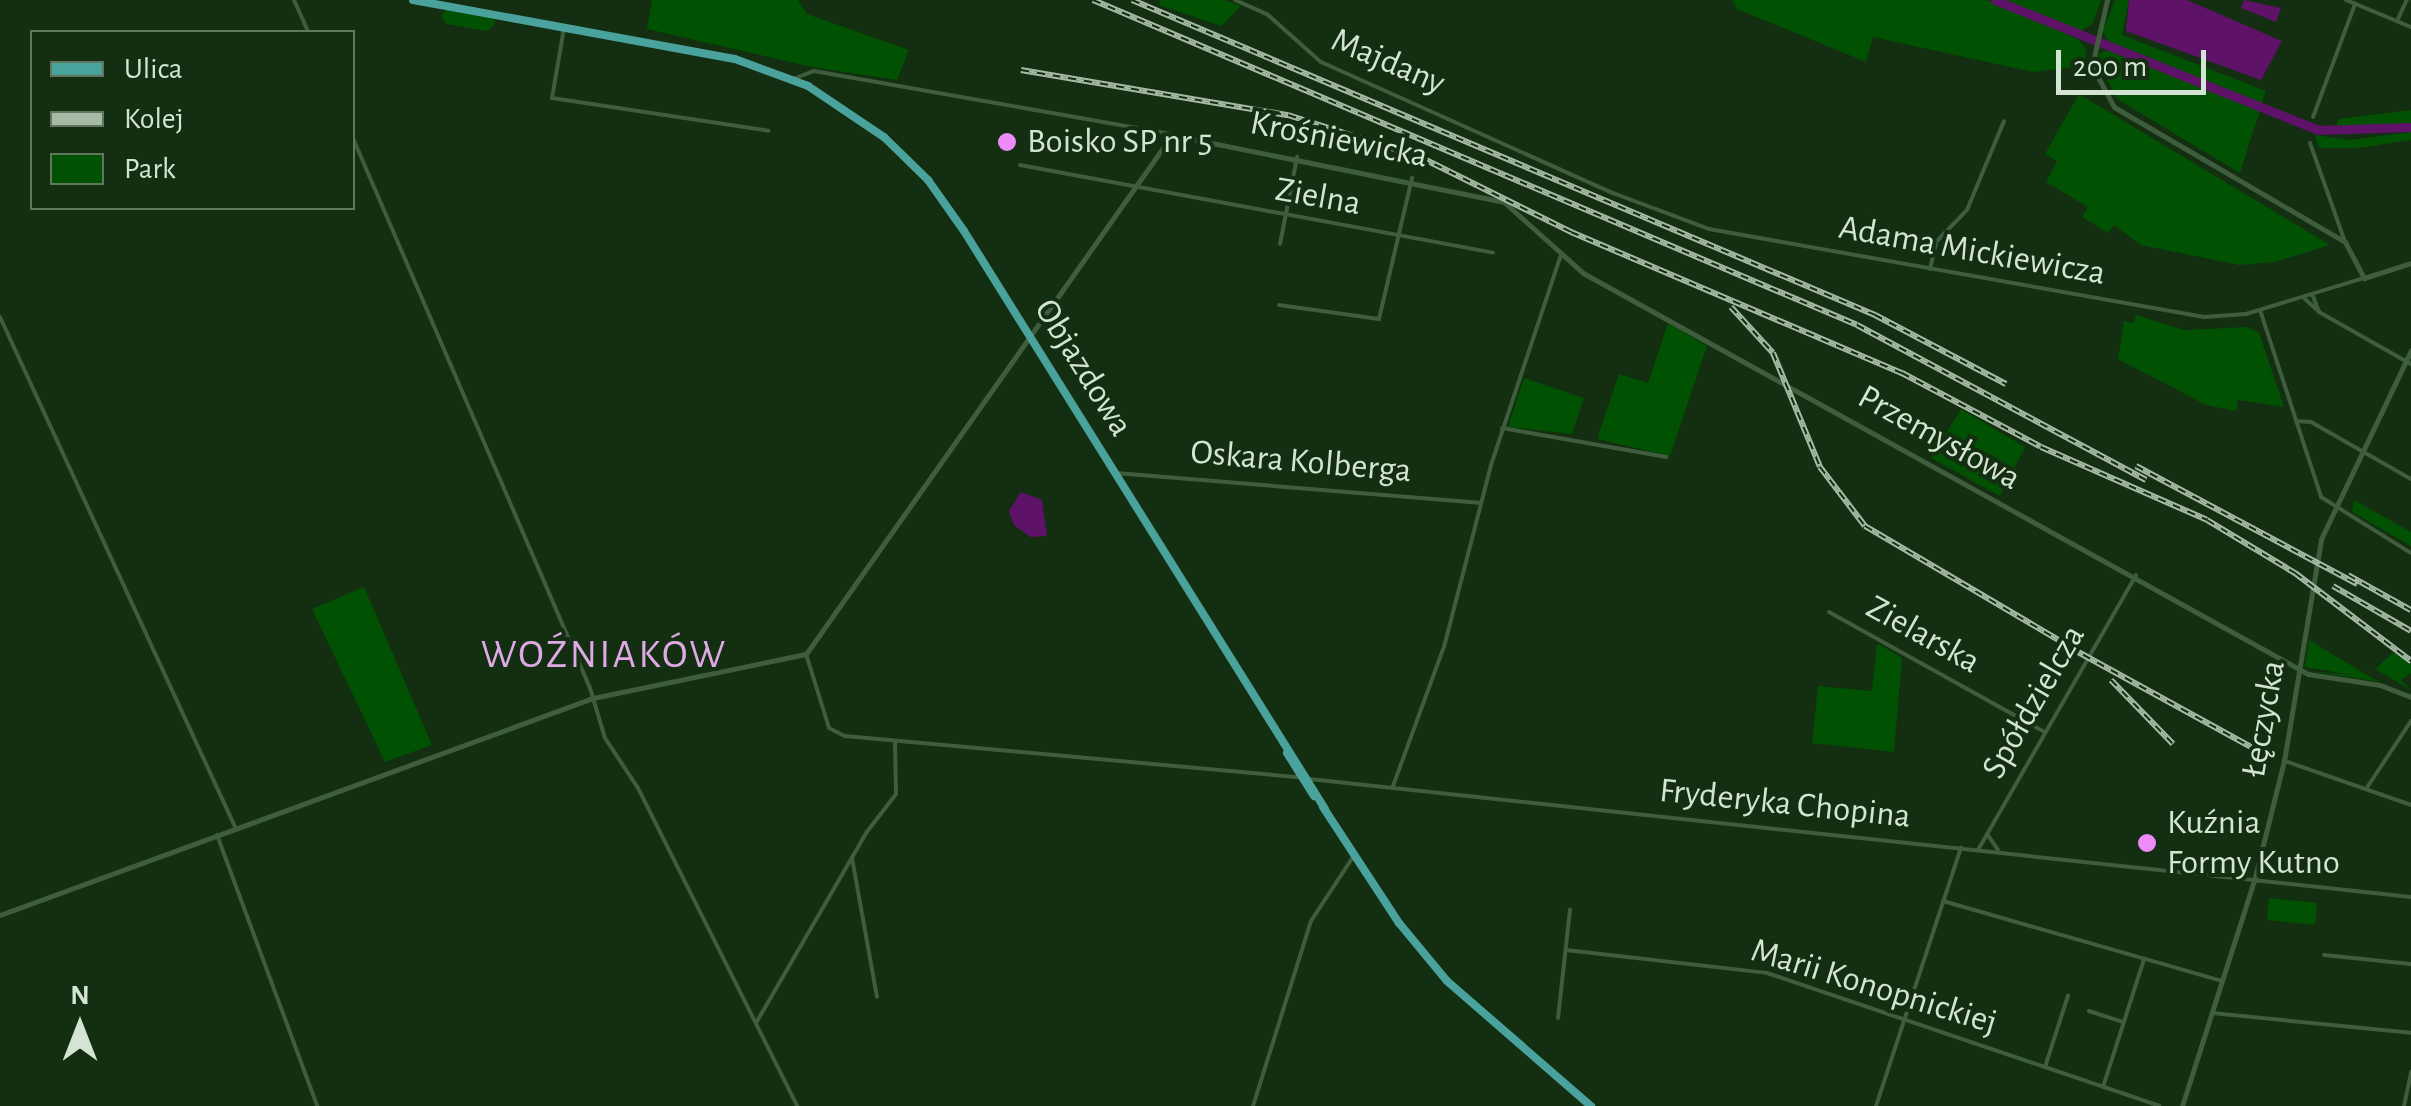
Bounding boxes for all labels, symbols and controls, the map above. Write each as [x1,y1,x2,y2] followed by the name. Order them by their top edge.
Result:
[1325,19,1451,105] street label: Majdany
[30,30,355,210] legend
[2061,30,2211,92] scale bar
[2073,52,2147,82] text: 200 m
[124,54,183,84] text: Ulica
[1247,102,1431,178] street label: Krośniewicka
[124,104,184,134] text: Kolej
[1027,121,1212,163] place label: Boisko SP nr 5
[996,131,1018,153] marker: Boisko SP nr 5
[124,154,176,184] text: Park
[1272,169,1364,225] street label: Zielna
[1836,207,2108,295] street label: Adama Mickiewicza
[1024,292,1142,444] street label: Objazdowa
[1850,376,2028,500] street label: Przemysłowa
[1189,431,1413,493] street label: Oskara Kolberga
[1859,587,1987,683] street label: Zielarska
[1973,618,2095,786] street label: Spółdzielcza
[481,631,727,679] district label: WOŹNIAKÓW
[2233,657,2295,781] street label: Łęczycka
[1657,770,1913,838] street label: Fryderyka Chopina
[2167,802,2340,884] place label: Kuźnia Formy Kutno
[2136,832,2158,854] marker: Kuźnia Formy Kutno
[1746,930,2002,1044] street label: Marii Konopnickiej
[30,976,130,1076] north arrow
[70,982,90,1010] text: N

